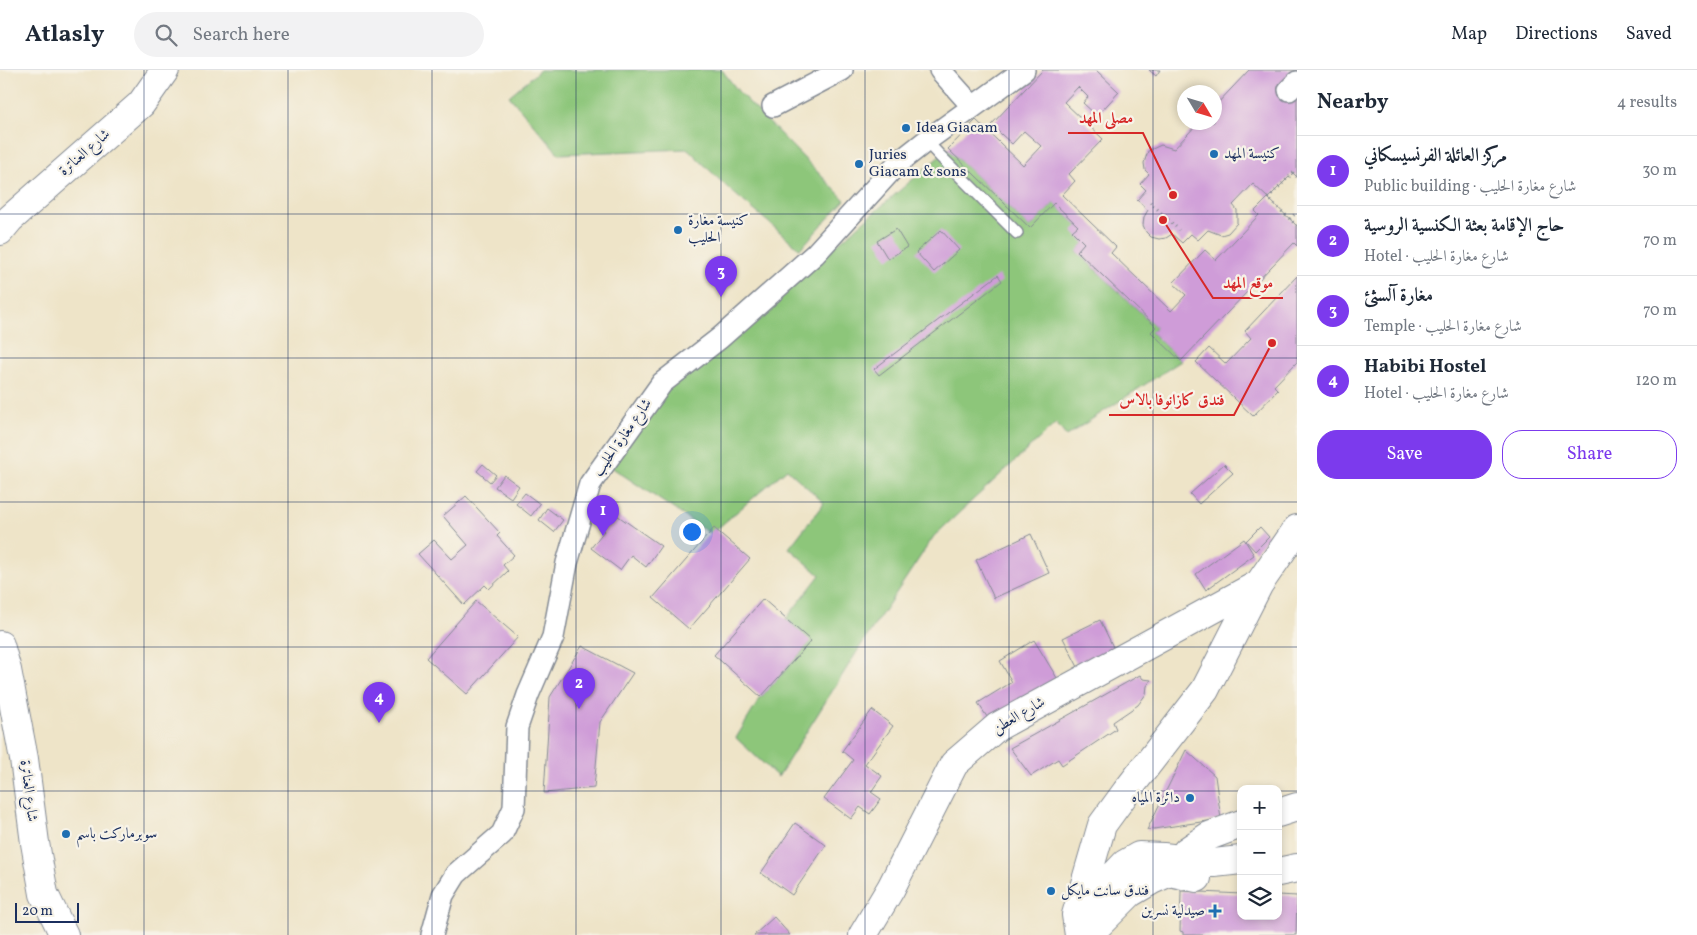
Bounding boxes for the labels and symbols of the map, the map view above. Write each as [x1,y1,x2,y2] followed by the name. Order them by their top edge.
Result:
[1177,85,1222,130] north arrow
[1068,102,1143,133] callout: مصلى المهد
[1079,108,1133,130] text: مصلى المهد
[916,118,998,139] place label: Idea Giacam
[900,122,912,134] marker: Idea Giacam
[55,125,116,182] street label: شارع العناترة
[1224,144,1280,165] place label: كنيسة المهد
[869,145,966,183] place label: Juries Giacam & sons
[1208,148,1220,160] marker: كنيسة المهد
[853,158,865,170] marker: Juries Giacam & sons
[688,211,749,249] place label: كنيسة مغارة الحليب
[672,224,684,236] marker: كنيسة مغارة الحليب
[705,256,737,297] pin: 3
[1213,267,1283,298] callout: موقع المهد
[1223,273,1273,298] text: موقع المهد
[1109,384,1234,415] callout: فندق كازانوفا بالاس
[1119,390,1225,412] text: فندق كازانوفا بالاس
[588,395,658,482] street label: شارع مغارة الحليب
[587,495,619,536] pin: 1
[679,519,705,545] your location
[563,668,595,709] pin: 2
[363,682,395,723] pin: 4
[989,692,1050,740] street label: شارع العطن
[13,759,42,823] street label: شارع العناترة
[1131,788,1180,809] place label: دائرة المياه
[1184,792,1196,804] marker: دائرة المياه
[76,824,157,848] place label: سوبرماركت باسم
[60,828,72,840] marker: سوبرماركت باسم
[1061,881,1149,902] place label: فندق سانت مايكل
[1045,885,1057,897] marker: فندق سانت مايكل
[15,900,79,923] scale bar
[1141,901,1205,922] place label: صيدلية نسرين
[1209,905,1221,917] marker: صيدلية نسرين

